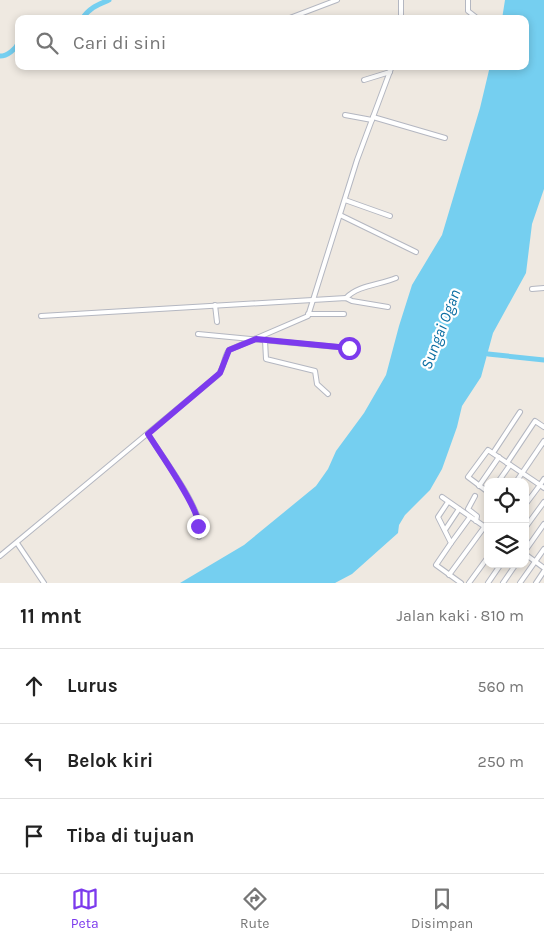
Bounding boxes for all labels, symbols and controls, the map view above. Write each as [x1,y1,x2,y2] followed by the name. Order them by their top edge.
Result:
[15,15,529,70] search box
[33,29,61,57] icon: search
[73,32,166,54] text: Cari di sini
[417,286,464,372] water label: Sungai Ogan
[338,337,361,360] route start
[484,478,529,568] map controls
[484,478,529,523] button: locate
[187,515,210,538] route end
[484,523,529,568] button: layers
[20,604,82,628] text: 11 mnt
[397,606,524,625] text: Jalan kaki · 810 m
[20,672,48,700] icon: ahead
[67,675,118,697] text: Lurus
[478,677,524,696] text: 560 m
[20,747,48,775] icon: left
[67,750,153,772] text: Belok kiri
[477,752,524,771] text: 250 m
[20,822,48,850] icon: arrive
[67,825,194,847] text: Tiba di tujuan
[71,885,99,932] tab: Peta
[240,885,270,932] tab: Rute
[411,885,473,932] tab: Disimpan

